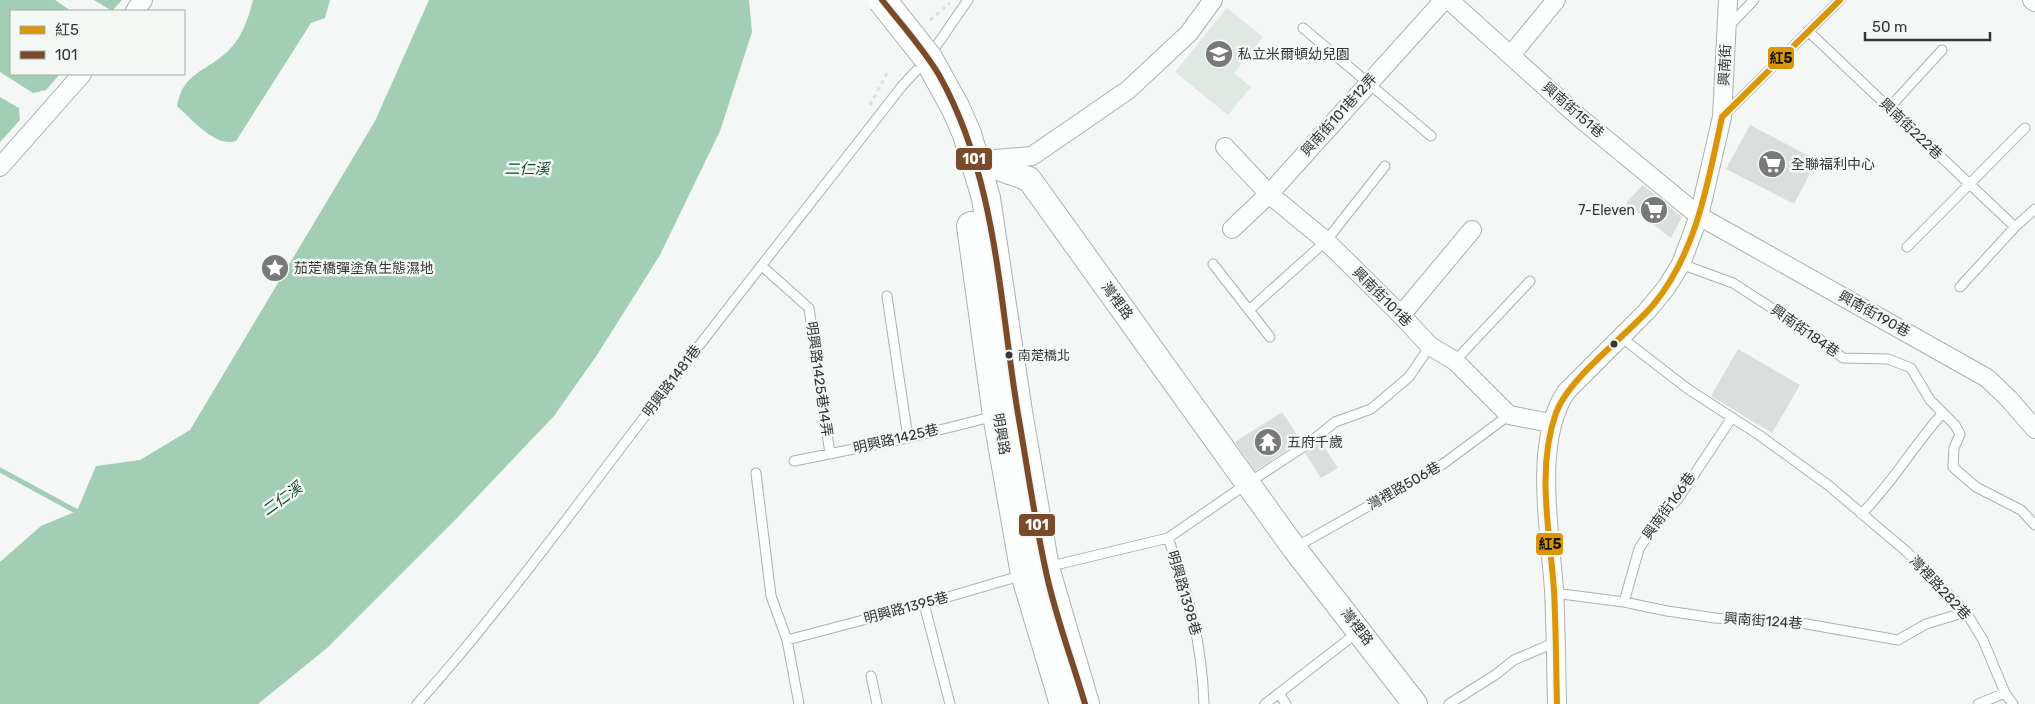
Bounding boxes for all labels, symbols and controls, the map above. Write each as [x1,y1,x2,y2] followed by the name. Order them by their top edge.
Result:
[10,10,185,75] legend
[1865,10,1990,42] scale bar
[1872,18,1907,36] text: 50 m
[55,21,79,39] text: 紅5
[1204,39,1234,69] school or university icon: 私立米爾頓幼兒園
[1715,44,1735,86] street label: 興南街
[55,46,77,64] text: 101
[1238,46,1350,63] place label: 私立米爾頓幼兒園
[1767,46,1795,70] line badge: 紅5
[1769,50,1793,67] text: 紅5
[1298,70,1380,160] street label: 興南街101巷12弄
[1539,79,1607,141] street label: 興南街151巷
[1876,95,1946,163] street label: 興南街222巷
[955,147,993,171] line badge: 101
[1757,149,1787,179] supermarket icon: 全聯福利中心
[962,151,986,168] text: 101
[1791,156,1875,173] place label: 全聯福利中心
[504,160,551,178] water label: 二仁溪
[1639,195,1669,225] supermarket icon: 7-Eleven
[1578,202,1635,219] place label: 7-Eleven
[260,253,290,283] place icon: 茄萣橋彈塗魚生態濕地
[294,260,434,277] place label: 茄萣橋彈塗魚生態濕地
[1349,264,1415,330] street label: 興南街101巷
[1098,279,1136,323] street label: 灣裡路
[1835,287,1913,341] street label: 興南街190巷
[1768,301,1842,361] street label: 興南街184巷
[803,320,835,438] street label: 明興路1425巷14弄
[1609,339,1619,349] unlabelled marker
[639,342,705,420] street label: 明興路1481巷
[1018,348,1070,363] place label: 南萣橋北
[1004,350,1014,360] marker: 南萣橋北
[989,412,1013,456] street label: 明興路
[852,421,940,457] street label: 明興路1425巷
[1253,427,1283,457] temple icon: 五府千歲
[1287,434,1343,451] place label: 五府千歲
[1364,458,1444,514] street label: 灣裡路506巷
[1639,469,1699,543] street label: 興南街166巷
[259,477,307,520] water label: 二仁溪
[1018,513,1056,537] line badge: 101
[1025,517,1049,534] text: 101
[1535,532,1564,556] line badge: 紅5
[1538,536,1562,553] text: 紅5
[1164,549,1204,637] street label: 明興路1398巷
[1906,552,1974,624] street label: 灣裡路282巷
[862,589,950,627] street label: 明興路1395巷
[1337,605,1377,649] street label: 灣裡路
[1723,610,1803,632] street label: 興南街124巷

